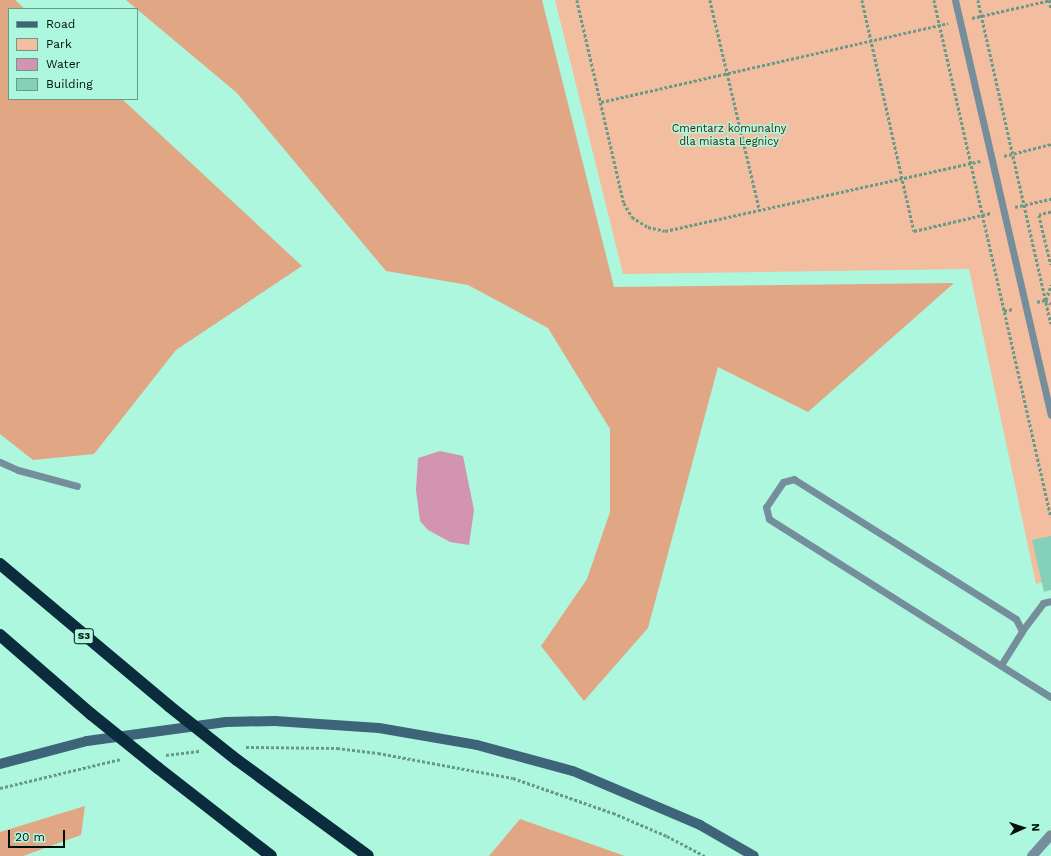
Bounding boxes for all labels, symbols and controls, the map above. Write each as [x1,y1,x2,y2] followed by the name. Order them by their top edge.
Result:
[8,8,138,100] legend
[46,17,75,31] text: Road
[46,37,72,51] text: Park
[46,57,80,71] text: Water
[46,77,93,91] text: Building
[672,123,786,149] park label: Cmentarz komunalny dla miasta Legnicy
[73,628,95,644] road number: S3
[1003,808,1043,848] north arrow
[10,822,67,848] scale bar
[1029,823,1042,832] text: N
[15,830,45,844] text: 20 m

